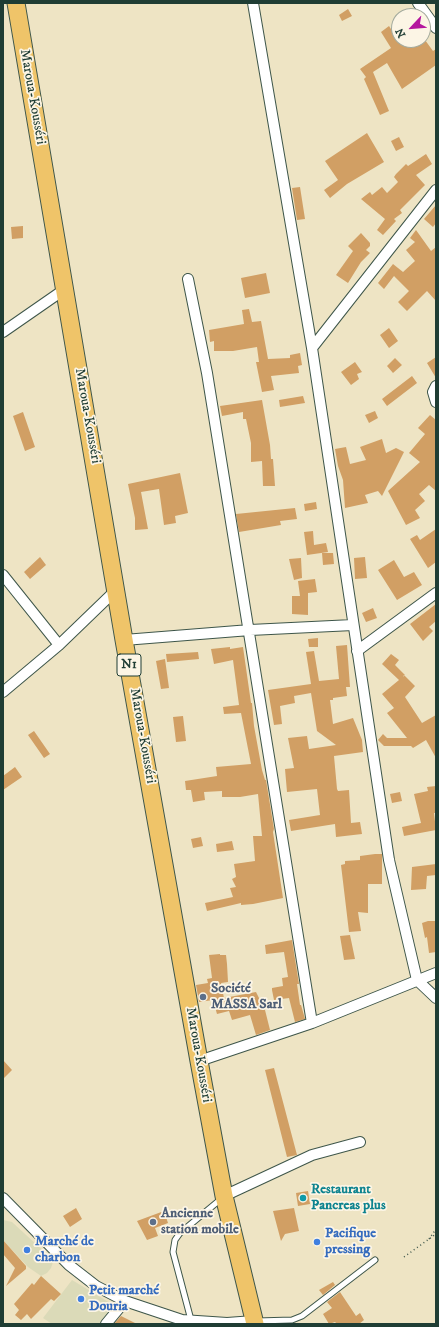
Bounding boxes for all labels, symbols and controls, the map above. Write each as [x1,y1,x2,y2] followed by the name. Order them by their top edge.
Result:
[391,8,431,48] north arrow
[393,26,409,40] text: N
[15,48,49,146] street label: Maroua-Kousséri
[70,367,104,465] street label: Maroua-Kousséri
[117,654,141,676] road number: N1
[125,687,159,785] street label: Maroua-Kousséri
[211,981,282,1014] place label: Société MASSA Sarl
[198,992,208,1002] marker: Société MASSA Sarl
[181,1006,215,1104] street label: Maroua-Kousséri
[311,1182,386,1214] place label: Restaurant Pancreas plus
[298,1193,308,1203] marker: Restaurant Pancreas plus
[161,1206,239,1238] place label: Ancienne station mobile
[148,1217,158,1227] marker: Ancienne station mobile
[325,1226,376,1258] place label: Pacifique pressing
[35,1234,94,1266] place label: Marché de charbon
[312,1237,322,1247] marker: Pacifique pressing
[22,1245,32,1255] marker: Marché de charbon
[89,1283,159,1316] place label: Petit marché Douria
[76,1294,86,1304] marker: Petit marché Douria

